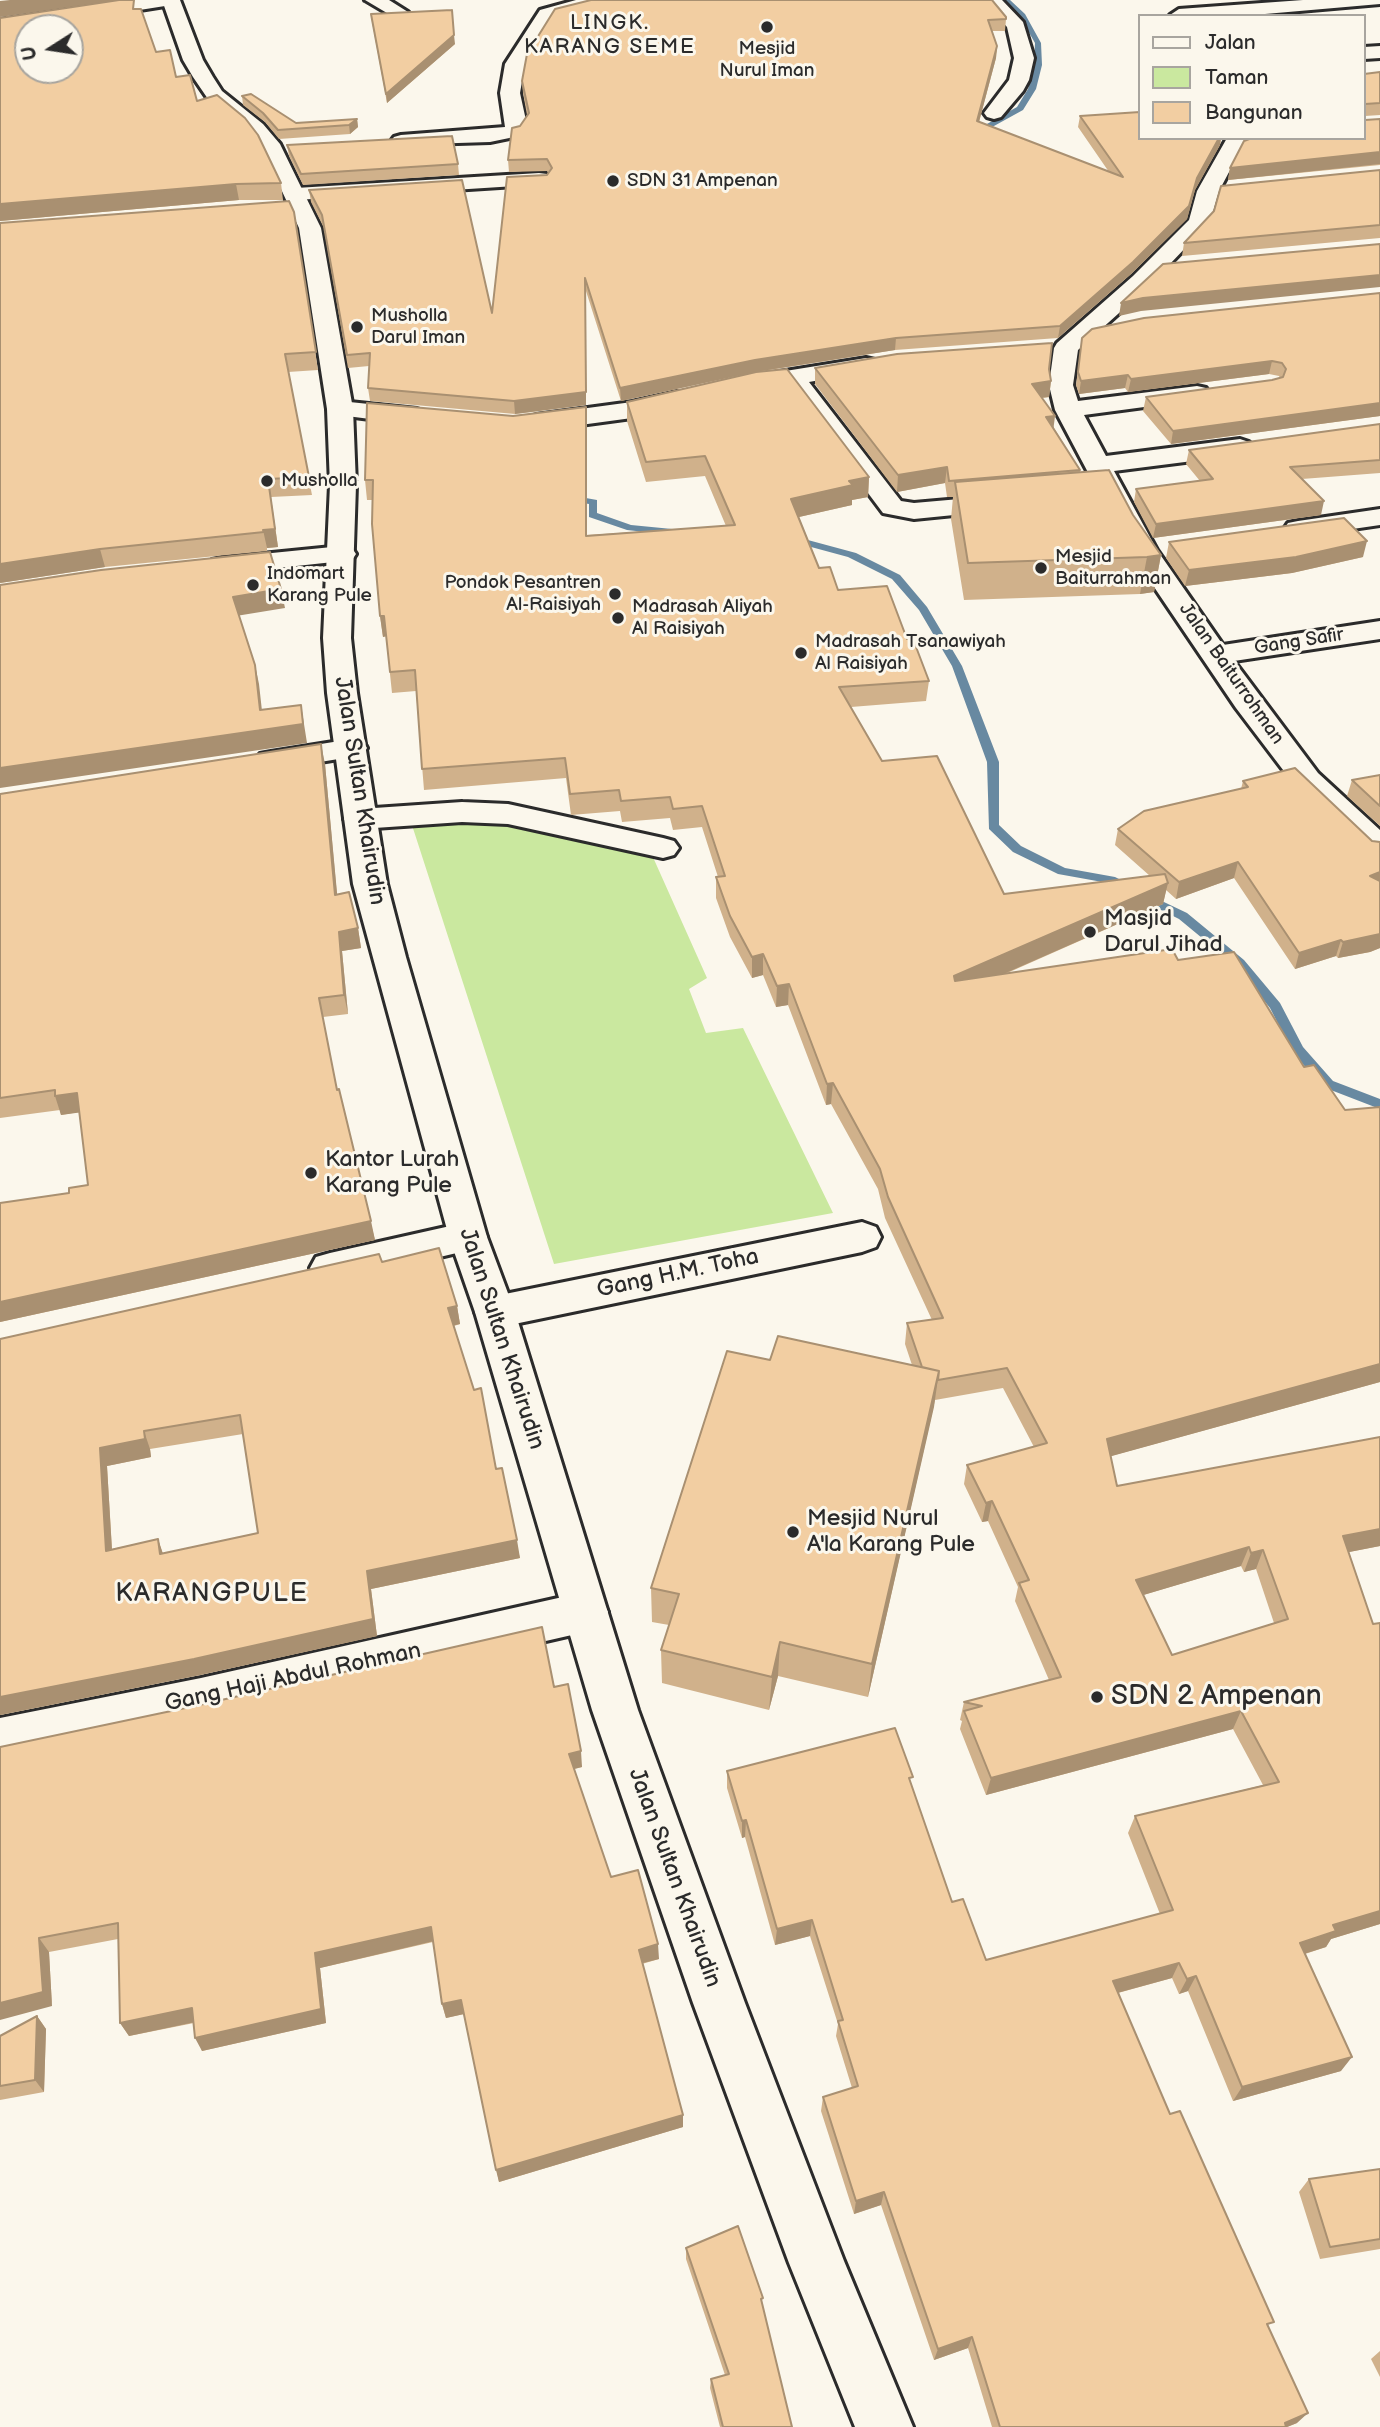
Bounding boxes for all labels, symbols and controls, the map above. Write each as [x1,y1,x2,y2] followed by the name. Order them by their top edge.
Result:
[525,11,695,61] district label: LINGK. KARANG SEME
[14,14,84,84] north arrow
[1138,14,1366,140] legend
[759,19,775,35] marker: Mesjid Nurul Iman
[1205,30,1256,55] text: Jalan
[720,38,814,82] place label: Mesjid Nurul Iman
[17,44,43,62] text: U
[1205,65,1268,90] text: Taman
[1205,100,1303,125] text: Bangunan
[627,170,778,192] place label: SDN 31 Ampenan
[605,173,621,189] marker: SDN 31 Ampenan
[371,305,465,349] place label: Musholla Darul Iman
[349,319,365,335] marker: Musholla Darul Iman
[281,470,358,492] place label: Musholla
[259,473,275,489] marker: Musholla
[1055,546,1171,590] place label: Mesjid Baiturrahman
[1033,560,1049,576] marker: Mesjid Baiturrahman
[267,563,372,607] place label: Indomart Karang Pule
[445,572,601,616] place label: Pondok Pesantren Al-Raisiyah
[245,577,261,593] marker: Indomart Karang Pule
[607,586,623,602] marker: Pondok Pesantren Al-Raisiyah
[632,596,773,640] place label: Madrasah Aliyah Al Raisiyah
[1174,599,1288,749] street label: Jalan Baiturrohman
[610,610,626,626] marker: Madrasah Aliyah Al Raisiyah
[1253,624,1345,660] street label: Gang Safir
[815,631,1006,675] place label: Madrasah Tsanawiyah Al Raisiyah
[793,645,809,661] marker: Madrasah Tsanawiyah Al Raisiyah
[327,675,391,907] street label: Jalan Sultan Khairudin
[1104,905,1223,959] place label: Masjid Darul Jihad
[1082,924,1098,940] marker: Masjid Darul Jihad
[325,1146,459,1200] place label: Kantor Lurah Karang Pule
[303,1165,319,1181] marker: Kantor Lurah Karang Pule
[452,1225,550,1453] street label: Jalan Sultan Khairudin
[595,1243,761,1305] street label: Gang H.M. Toha
[807,1505,975,1559] place label: Mesjid Nurul A'la Karang Pule
[785,1524,801,1540] marker: Mesjid Nurul A'la Karang Pule
[116,1578,308,1610] district label: KARANGPULE
[162,1637,424,1719] street label: Gang Haji Abdul Rohman
[1111,1680,1322,1714] place label: SDN 2 Ampenan
[1089,1689,1105,1705] marker: SDN 2 Ampenan
[622,1765,726,1991] street label: Jalan Sultan Khairudin

